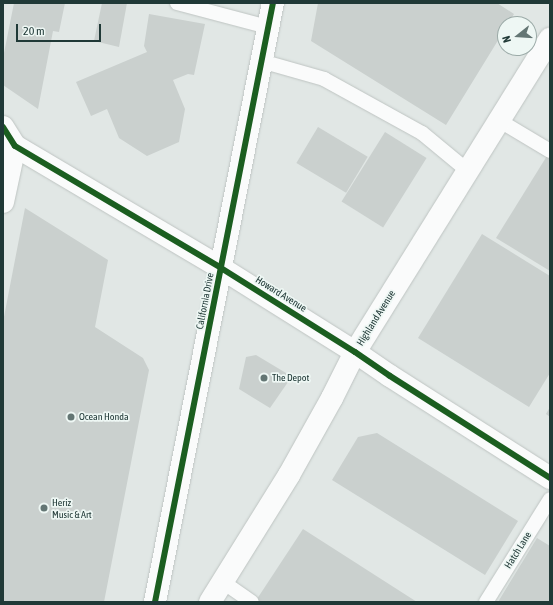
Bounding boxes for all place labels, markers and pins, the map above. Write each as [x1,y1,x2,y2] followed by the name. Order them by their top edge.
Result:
[272,372,309,384] place label: The Depot
[259,373,269,383] marker: The Depot
[79,411,129,423] place label: Ocean Honda
[66,412,76,422] marker: Ocean Honda
[52,496,92,520] place label: Heriz Music & Art
[39,503,49,513] marker: Heriz Music & Art

